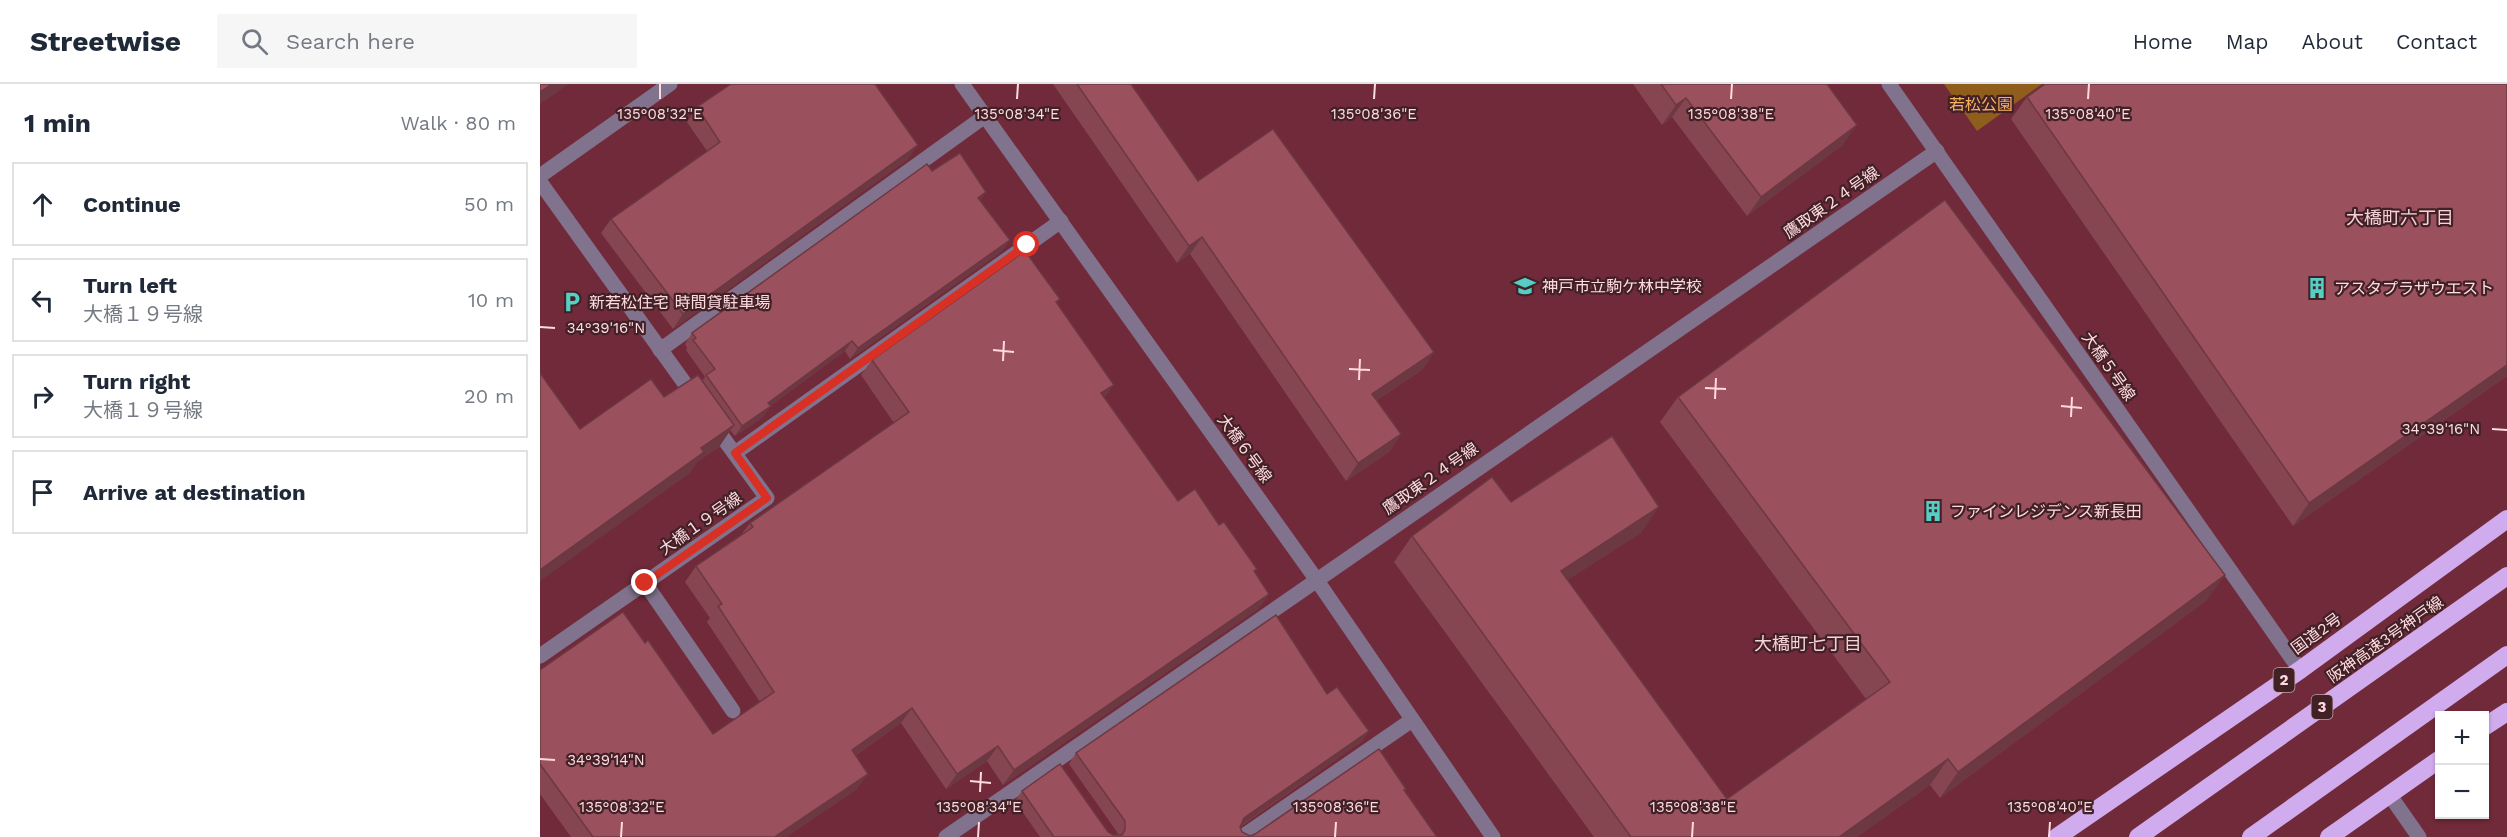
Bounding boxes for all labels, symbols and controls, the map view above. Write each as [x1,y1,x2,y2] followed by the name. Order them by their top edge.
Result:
[217,14,637,68] search box
[30,25,181,58] text: Streetwise
[238,25,271,58] icon: search
[286,29,415,54] text: Search here
[2133,29,2193,54] text: Home
[2226,29,2269,54] text: Map
[2302,29,2363,54] text: About
[2396,29,2477,54] text: Contact
[1949,95,2013,114] park label: 若松公園
[617,105,703,123] text: 135°08'32"E
[974,105,1060,123] text: 135°08'34"E
[1331,105,1417,123] text: 135°08'36"E
[1688,105,1774,123] text: 135°08'38"E
[2045,105,2131,123] text: 135°08'40"E
[24,108,91,138] text: 1 min
[400,111,516,135] text: Walk · 80 m
[1780,163,1883,242] street label: 鷹取東２４号線
[26,188,59,221] icon: ahead
[83,192,181,217] text: Continue
[464,192,514,216] text: 50 m
[2346,207,2454,228] district label: 大橋町六丁目
[1013,231,1039,257] route start
[83,273,177,298] text: Turn left
[1513,274,1537,298] school or university icon: 神戸市立駒ケ林中学校
[2305,276,2329,300] building icon: アスタプラザウエスト
[1542,277,1702,296] place label: 神戸市立駒ケ林中学校
[2334,279,2494,298] place label: アスタプラザウエスト
[26,284,59,317] icon: left
[468,288,514,312] text: 10 m
[560,290,584,314] parking icon: 新若松住宅 時間貸駐車場
[589,293,770,312] place label: 新若松住宅 時間貸駐車場
[83,302,203,326] text: 大橋１９号線
[567,319,645,337] text: 34°39'16"N
[2078,328,2139,405] street label: 大橋５号線
[83,369,190,394] text: Turn right
[26,380,59,413] icon: right
[464,384,514,408] text: 20 m
[83,398,203,422] text: 大橋１９号線
[1213,410,1276,486] street label: 大橋６号線
[2402,420,2480,438] text: 34°39'16"N
[1379,439,1482,518] street label: 鷹取東２４号線
[26,476,59,509] icon: arrive
[83,480,306,505] text: Arrive at destination
[656,488,745,559] street label: 大橋１９号線
[1921,499,1945,523] building icon: ファインレジデンス新長田
[1950,502,2142,521] place label: ファインレジデンス新長田
[631,569,657,595] route end
[2324,592,2447,687] street label: 阪神高速3号神戸線
[2288,609,2345,658] street label: 国道2号
[1754,633,1862,654] district label: 大橋町七丁目
[2274,668,2294,692] road number: 2
[2312,695,2332,719] road number: 3
[2435,711,2489,819] map controls
[2435,711,2489,765] button: +
[567,751,645,769] text: 34°39'14"N
[2435,765,2489,819] button: −
[579,798,665,816] text: 135°08'32"E
[936,798,1022,816] text: 135°08'34"E
[1293,798,1379,816] text: 135°08'36"E
[1650,798,1736,816] text: 135°08'38"E
[2007,798,2093,816] text: 135°08'40"E

